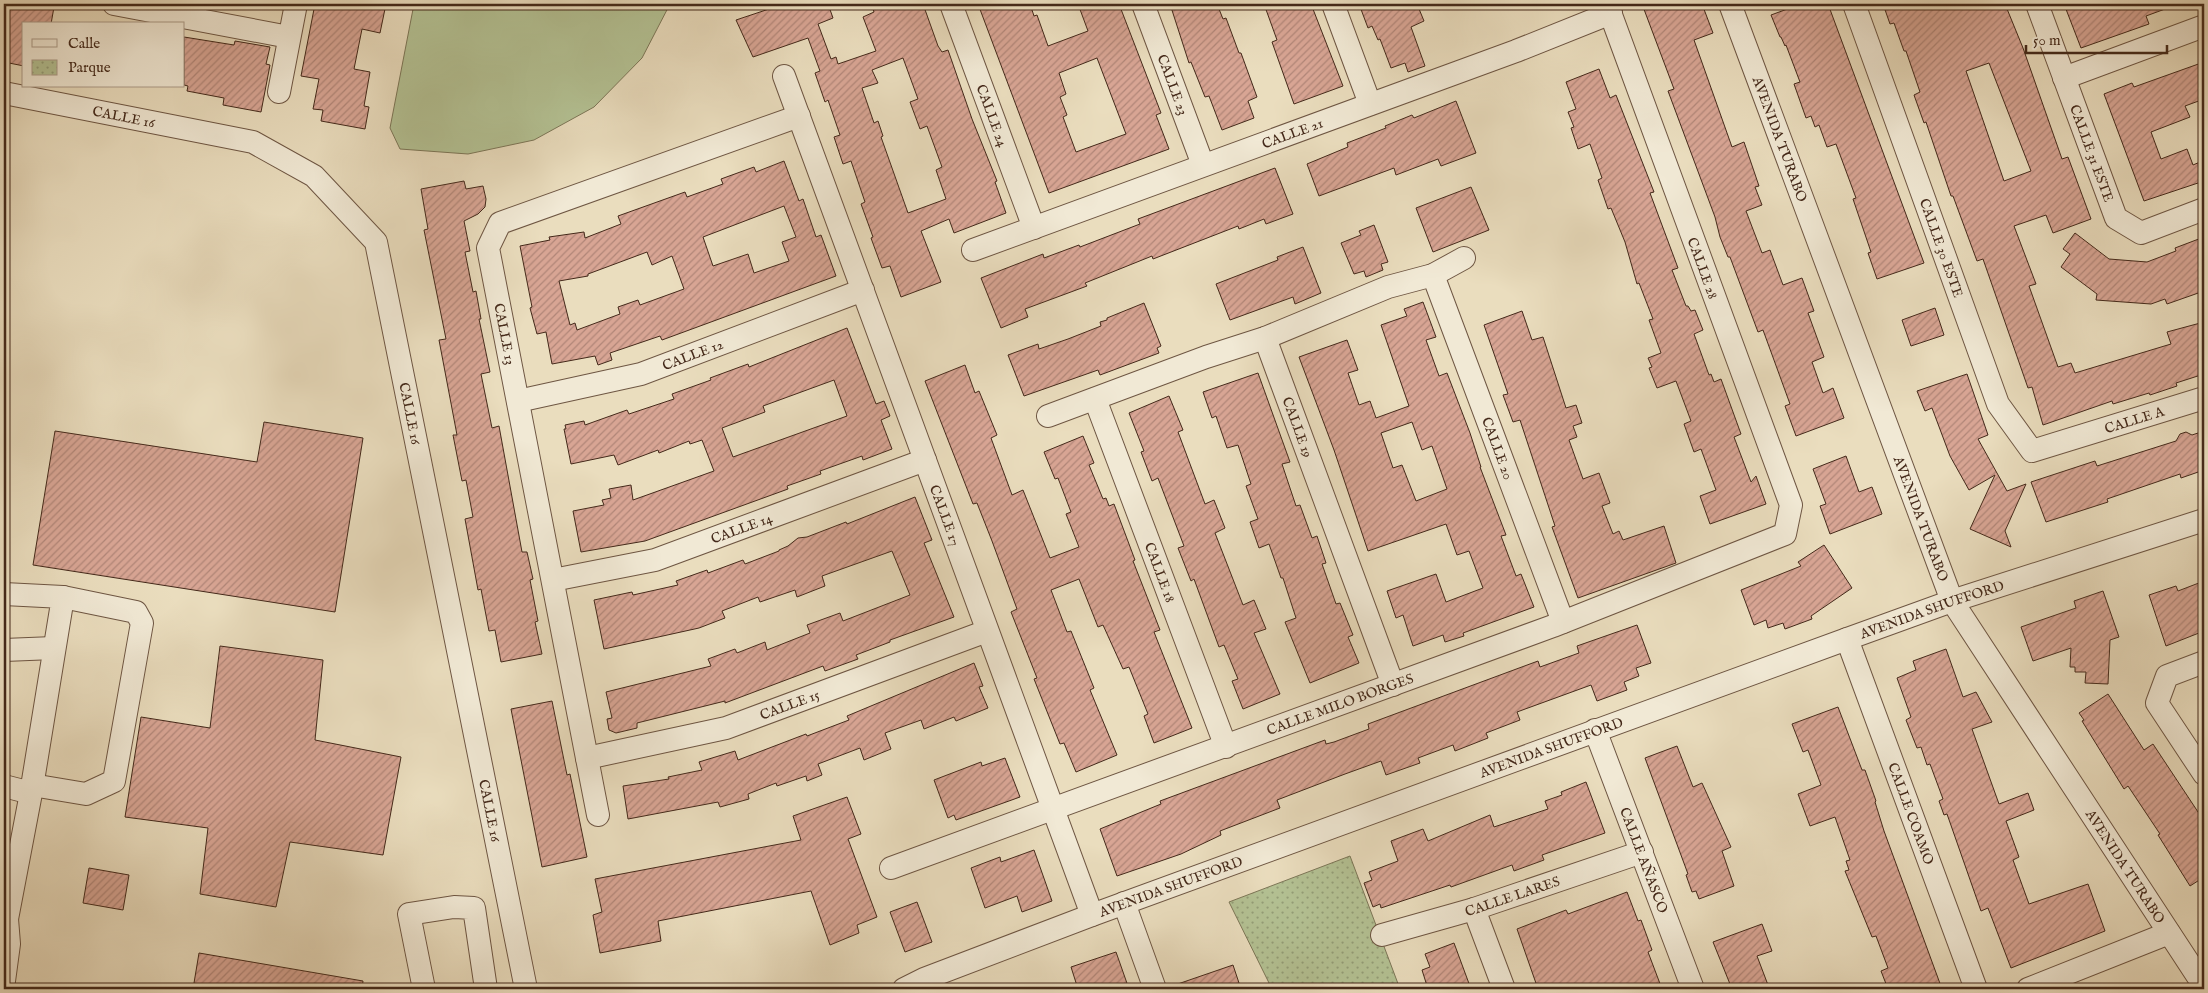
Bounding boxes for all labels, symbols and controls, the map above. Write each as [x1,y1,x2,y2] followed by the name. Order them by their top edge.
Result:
[22,22,185,88] legend
[2026,22,2167,54] scale bar
[2033,31,2061,50] text: 50 m
[68,34,100,53] text: Calle
[1153,52,1192,118] street label: CALLE 23
[68,58,111,77] text: Parque
[1747,73,1811,205] street label: AVENIDA TURABO
[972,82,1011,150] street label: CALLE 24
[2065,102,2117,205] street label: CALLE 31 ESTE
[91,103,157,133] street label: CALLE 16
[1259,115,1326,153] street label: CALLE 21
[1915,196,1967,300] street label: CALLE 30 ESTE
[1683,235,1721,302] street label: CALLE 28
[489,302,519,367] street label: CALLE 13
[660,336,726,375] street label: CALLE 12
[394,381,425,447] street label: CALLE 16
[1278,395,1316,460] street label: CALLE 19
[2102,403,2167,438] street label: CALLE A
[1477,415,1517,483] street label: CALLE 20
[1889,453,1952,584] street label: AVENIDA TURABO
[925,483,964,549] street label: CALLE 17
[708,509,775,549] street label: CALLE 14
[1140,540,1179,605] street label: CALLE 18
[1857,577,2007,644] street label: AVENIDA SHUFFORD
[1264,670,1416,740] street label: CALLE MILO BORGES
[758,686,822,725] street label: CALLE 15
[1476,714,1626,783] street label: AVENIDA SHUFFORD
[1883,760,1938,868] street label: CALLE COAMO
[474,778,504,845] street label: CALLE 16
[1615,805,1672,916] street label: CALLE AÑASCO
[2080,806,2169,927] street label: AVENIDA TURABO
[1096,853,1245,922] street label: AVENIDA SHUFFORD
[1463,873,1562,921] street label: CALLE LARES

